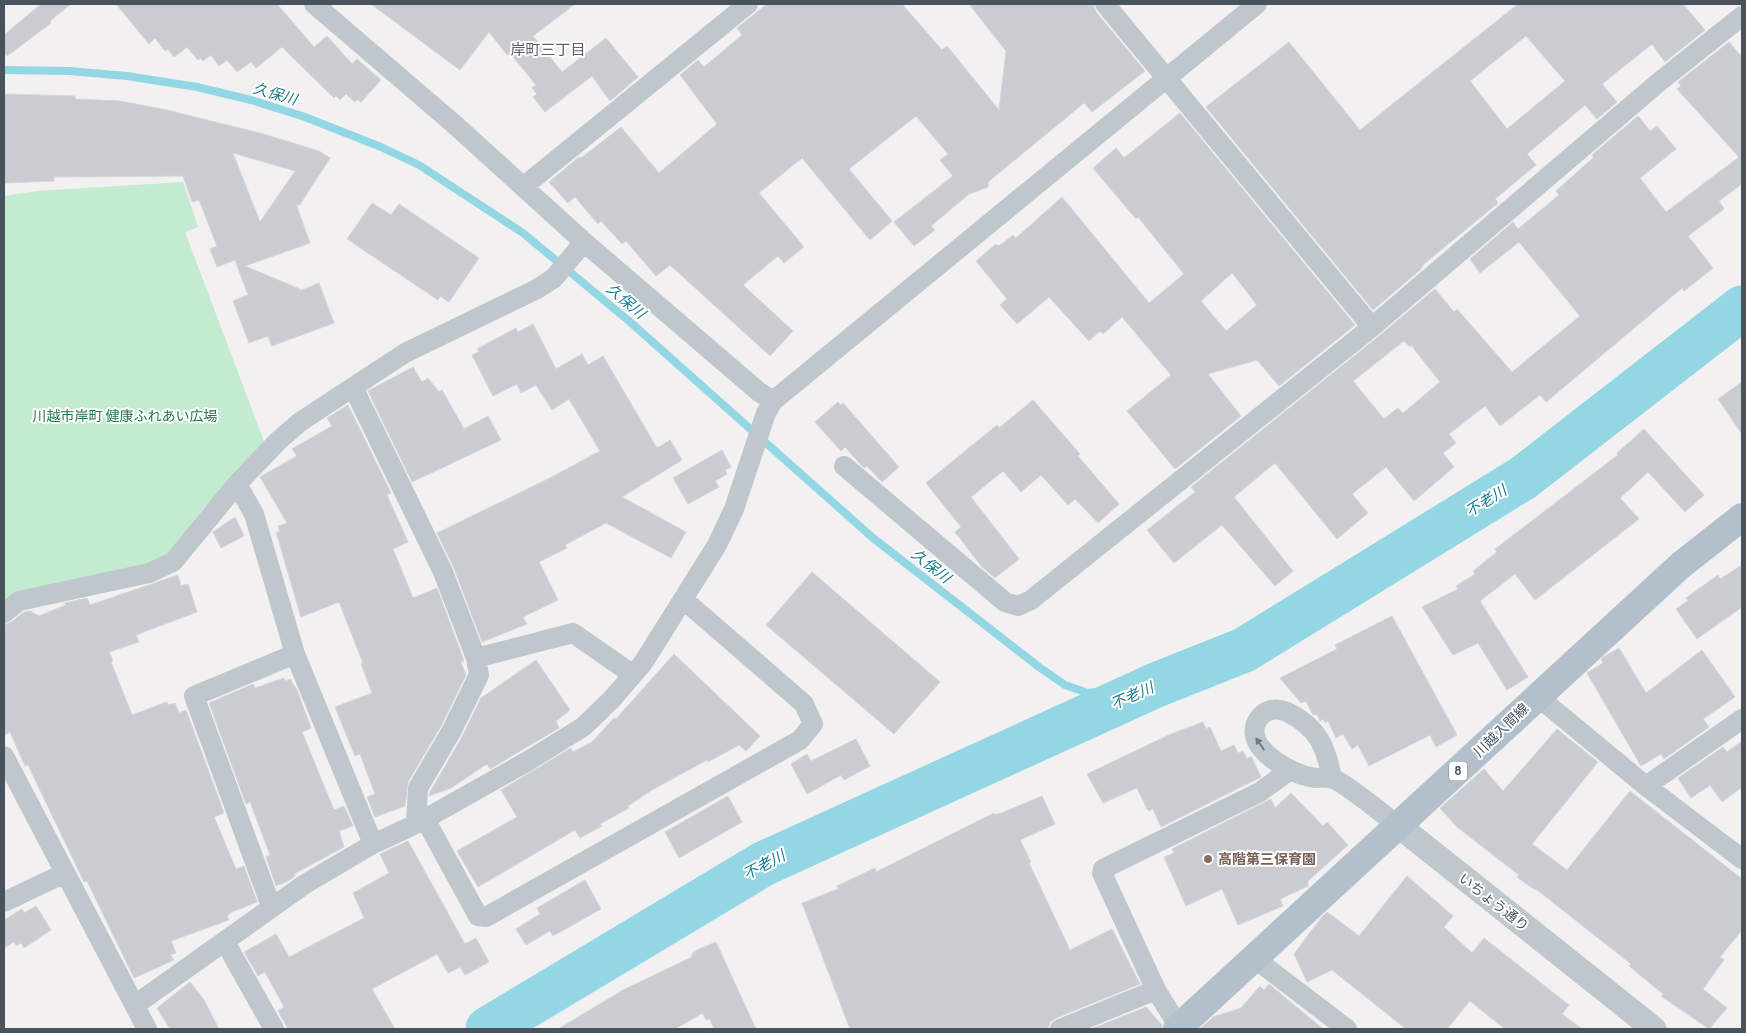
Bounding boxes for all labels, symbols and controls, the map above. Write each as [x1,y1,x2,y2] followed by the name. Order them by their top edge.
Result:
[510,39,586,60] district label: 岸町三丁目
[251,77,302,110] water label: 久保川
[602,278,652,324] water label: 久保川
[33,406,217,425] park label: 川越市岸町 健康ふれあい広場
[1461,479,1512,521] water label: 不老川
[907,543,957,589] water label: 久保川
[1107,676,1158,714] water label: 不老川
[1469,698,1532,761] street label: 川越入間線
[1255,737,1265,751] one-way arrow
[1449,761,1467,780] road number: 8
[739,844,790,884] water label: 不老川
[1218,849,1316,868] place label: 高階第三保育園
[1202,853,1214,865] marker: 高階第三保育園
[1455,868,1533,935] street label: いちょう通り

